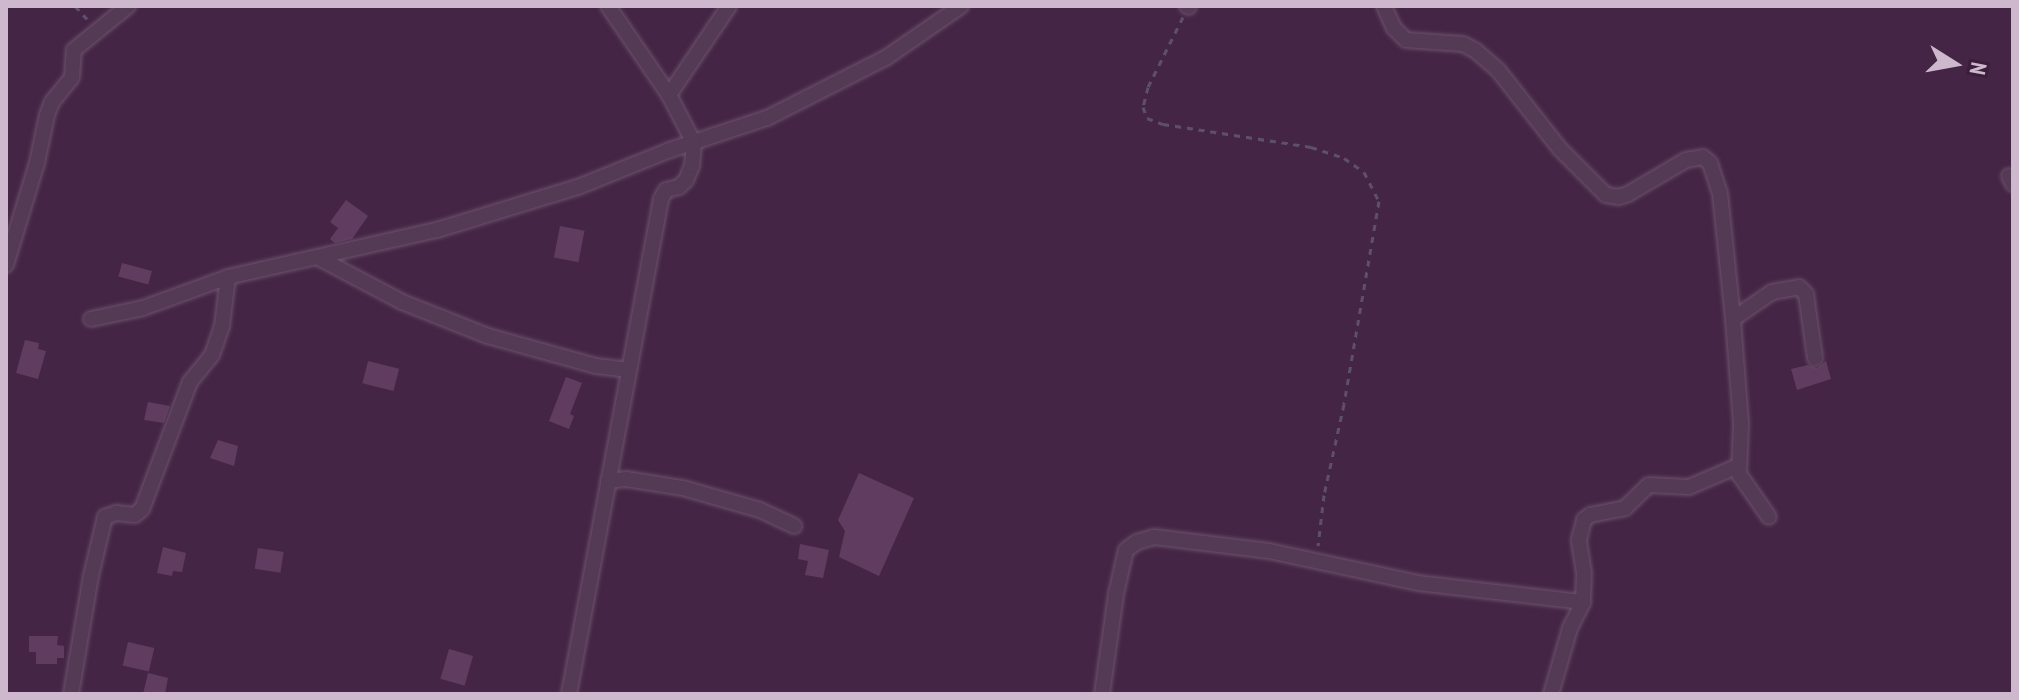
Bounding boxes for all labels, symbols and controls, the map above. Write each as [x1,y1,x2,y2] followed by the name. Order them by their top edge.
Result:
[1915,24,1995,104] north arrow
[1964,60,1993,77] text: N

